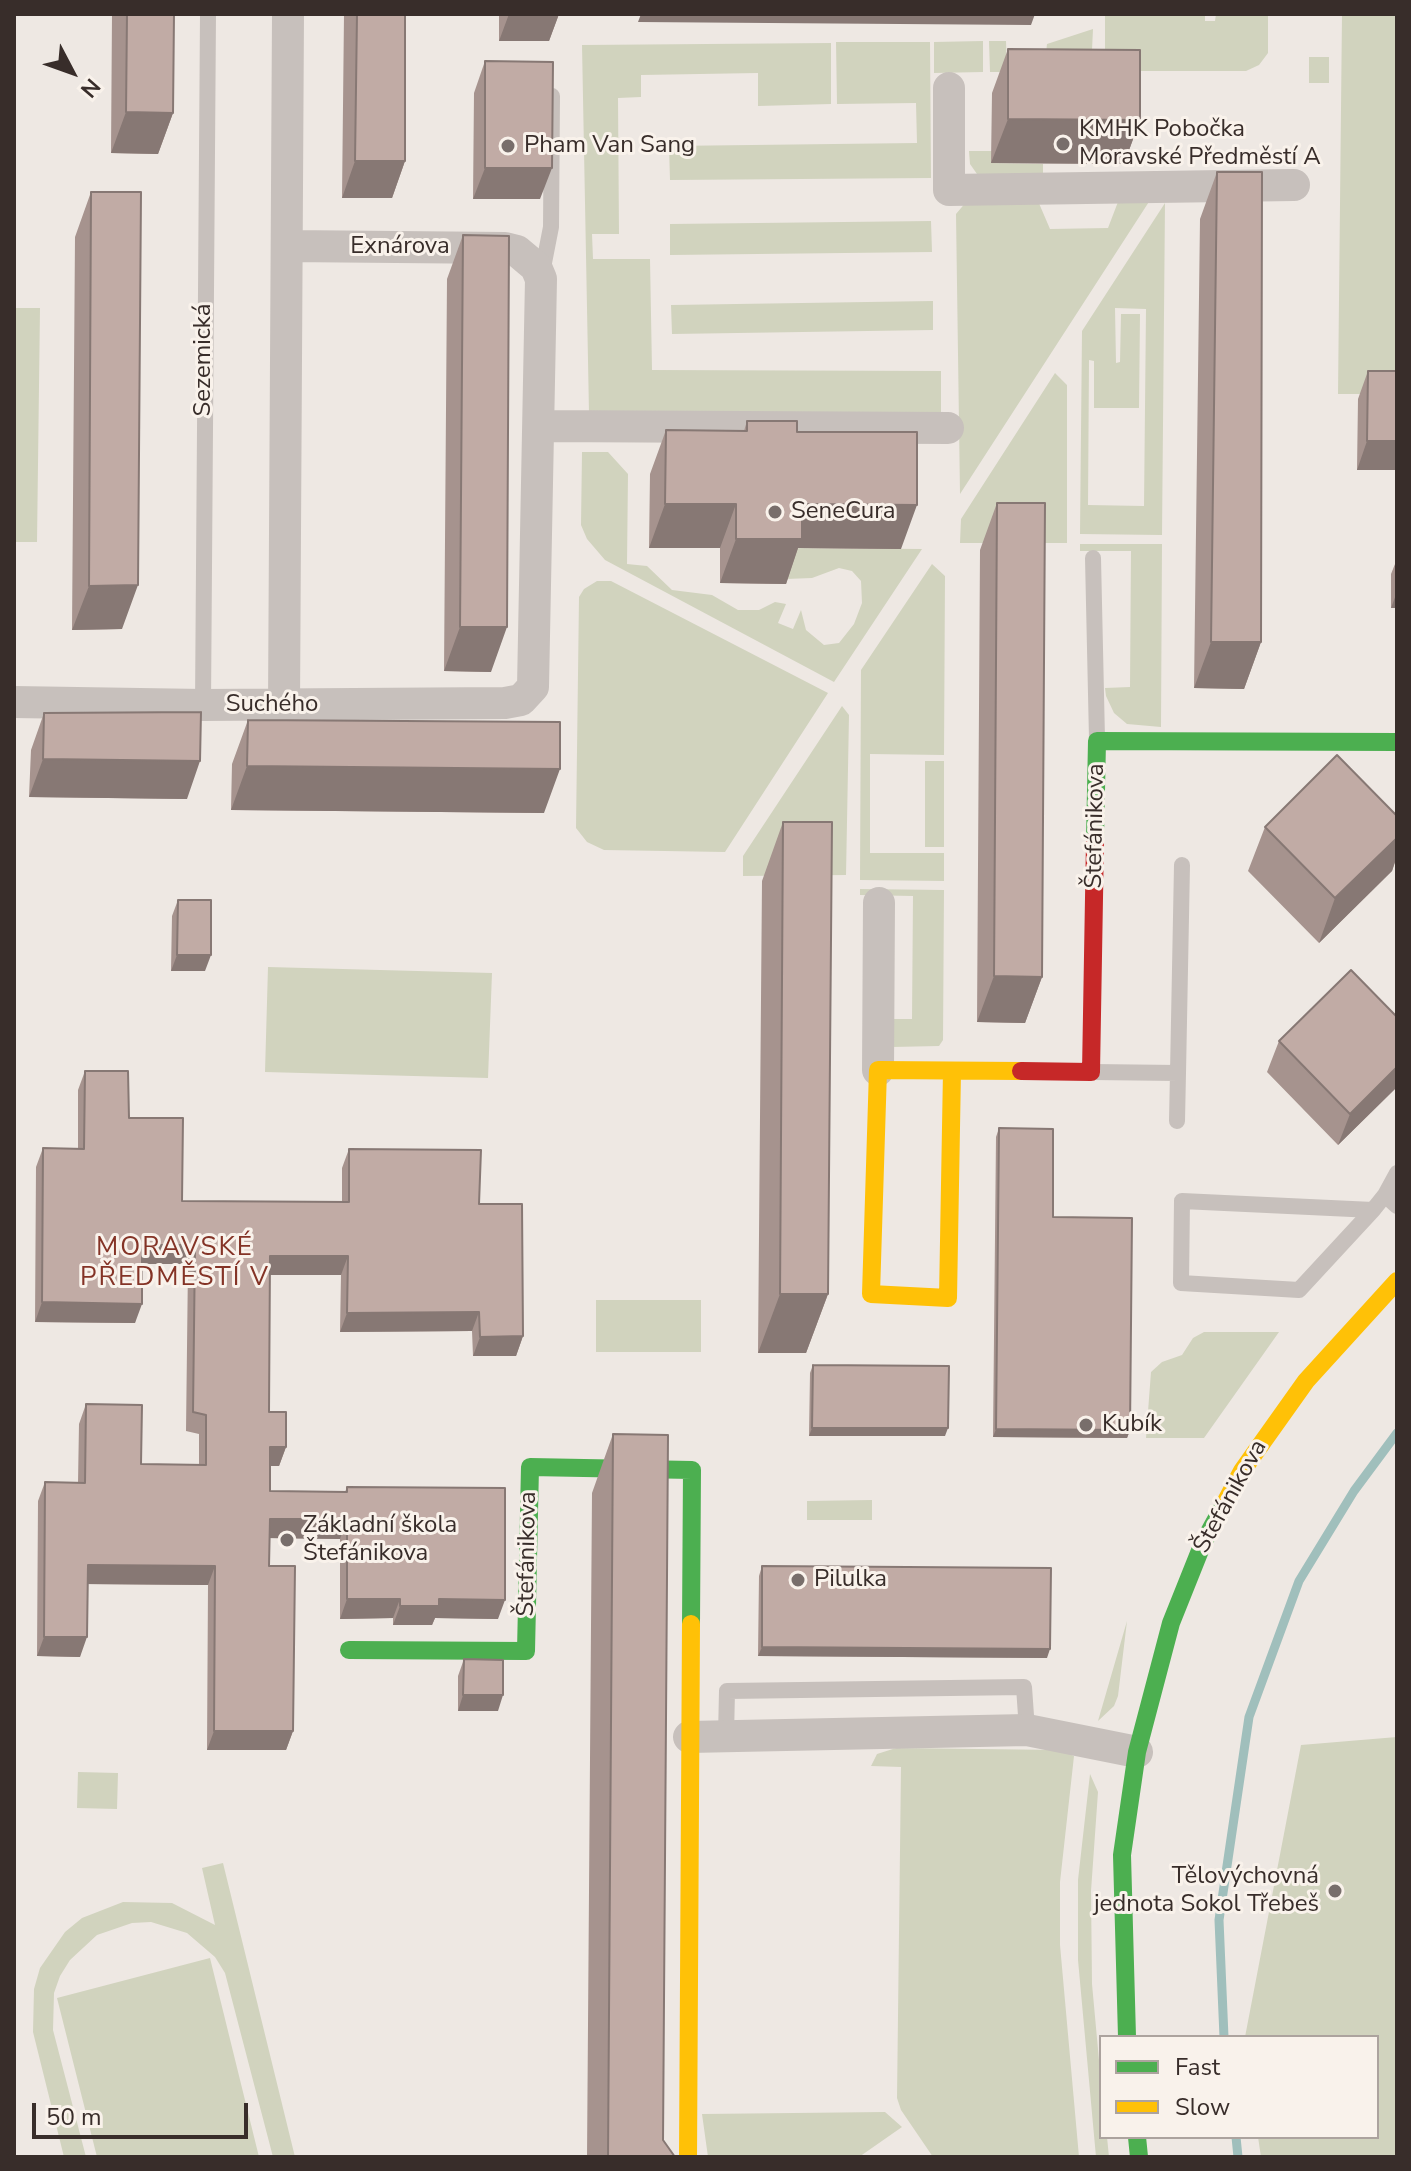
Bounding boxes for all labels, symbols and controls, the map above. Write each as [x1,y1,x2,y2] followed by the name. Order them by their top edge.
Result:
[32,32,112,112] north arrow
[73,72,107,104] text: N
[1079,116,1321,172] place label: KMHK Pobočka Moravské Předměstí A
[524,132,695,160] place label: Pham Van Sang
[1054,135,1072,153] marker: KMHK Pobočka Moravské Předměstí A
[499,137,517,155] marker: Pham Van Sang
[350,233,450,261] street label: Exnárova
[190,304,218,416] street label: Sezemická
[791,498,895,526] place label: SeneCura
[766,503,784,521] marker: SeneCura
[226,691,318,719] street label: Suchého
[1081,763,1111,889] street label: Štefánikova
[80,1233,270,1294] district label: MORAVSKÉ PŘEDMĚSTÍ V
[1102,1411,1162,1439] place label: Kubík
[1077,1416,1095,1434] marker: Kubík
[1188,1435,1274,1559] street label: Štefánikova
[513,1491,543,1617] street label: Štefánikova
[303,1512,457,1568] place label: Základní škola Štefánikova
[278,1531,296,1549] marker: Základní škola Štefánikova
[814,1566,887,1594] place label: Pilulka
[789,1571,807,1589] marker: Pilulka
[1094,1863,1319,1919] place label: Tělovýchovná jednota Sokol Třebeš
[1326,1882,1344,1900] marker: Tělovýchovná jednota Sokol Třebeš
[1099,2035,1379,2139] legend
[1175,2051,1220,2083] text: Fast
[36,2087,252,2137] scale bar
[1175,2091,1230,2123] text: Slow
[46,2101,102,2133] text: 50 m

